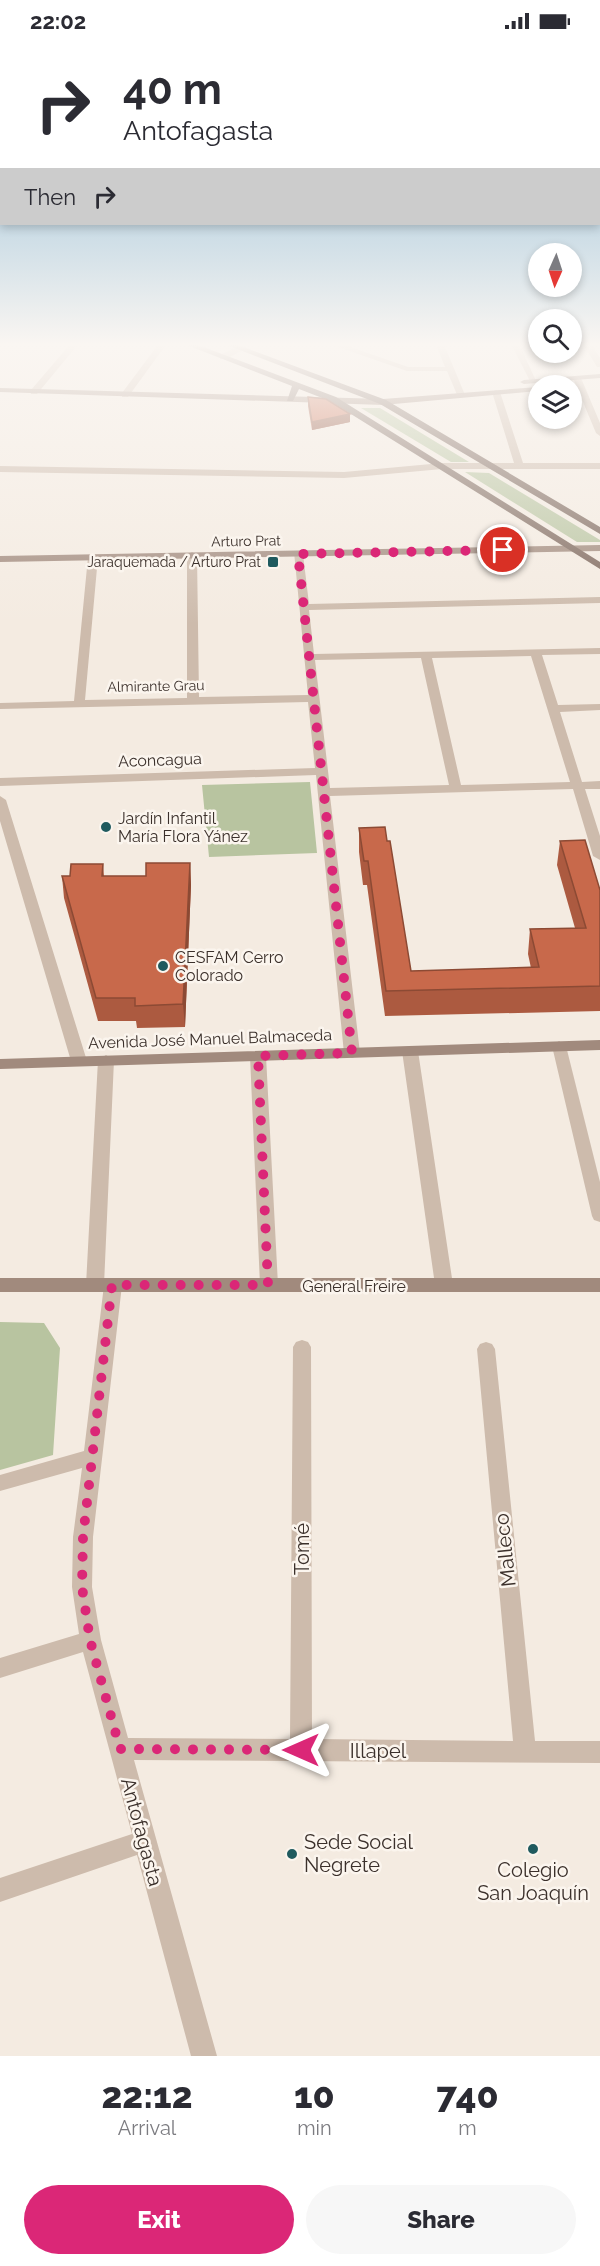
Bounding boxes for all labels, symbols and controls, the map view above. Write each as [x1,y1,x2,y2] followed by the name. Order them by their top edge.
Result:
[30,8,86,34] text: 22:02
[123,65,222,114] text: 40 m
[24,66,102,144] icon: right
[123,115,273,146] text: Antofagasta
[88,180,121,213] icon: right
[24,184,76,210] text: Then
[528,243,582,297] north arrow
[528,243,582,429] map controls
[528,309,582,363] button: search
[528,375,582,429] button: layers
[477,524,528,575] pin
[211,532,281,550] street label: Arturo Prat
[486,533,519,566] icon: arrive
[87,554,261,570] place label: Jaraquemada / Arturo Prat
[266,555,280,569] marker: Jaraquemada / Arturo Prat
[107,677,205,695] street label: Almirante Grau
[118,749,202,771] street label: Aconcagua
[118,809,248,846] place label: Jardín Infantil María Flora Yánez
[99,820,113,834] marker: Jardín Infantil María Flora Yánez
[175,948,284,985] place label: CESFAM Cerro Colorado
[156,959,170,973] marker: CESFAM Cerro Colorado
[88,1025,332,1053] street label: Avenida José Manuel Balmaceda
[302,1277,406,1296] street label: General Freire
[489,1512,521,1588] street label: Malleco
[290,1523,314,1575] street label: Tomé
[269,1718,333,1782] position arrow
[350,1739,407,1763] street label: Illapel
[116,1775,168,1889] street label: Antofagasta
[304,1830,413,1877] place label: Sede Social Negrete
[526,1842,540,1856] marker: Colegio San Joaquín
[285,1847,299,1861] marker: Sede Social Negrete
[477,1858,589,1905] place label: Colegio San Joaquín
[101,2074,193,2116] text: 22:12
[294,2074,335,2116] text: 10
[436,2074,499,2116] text: 740
[118,2116,176,2140] text: Arrival
[297,2116,332,2140] text: min
[458,2116,477,2140] text: m
[24,2185,294,2254] button: Exit
[306,2185,576,2254] button: Share

